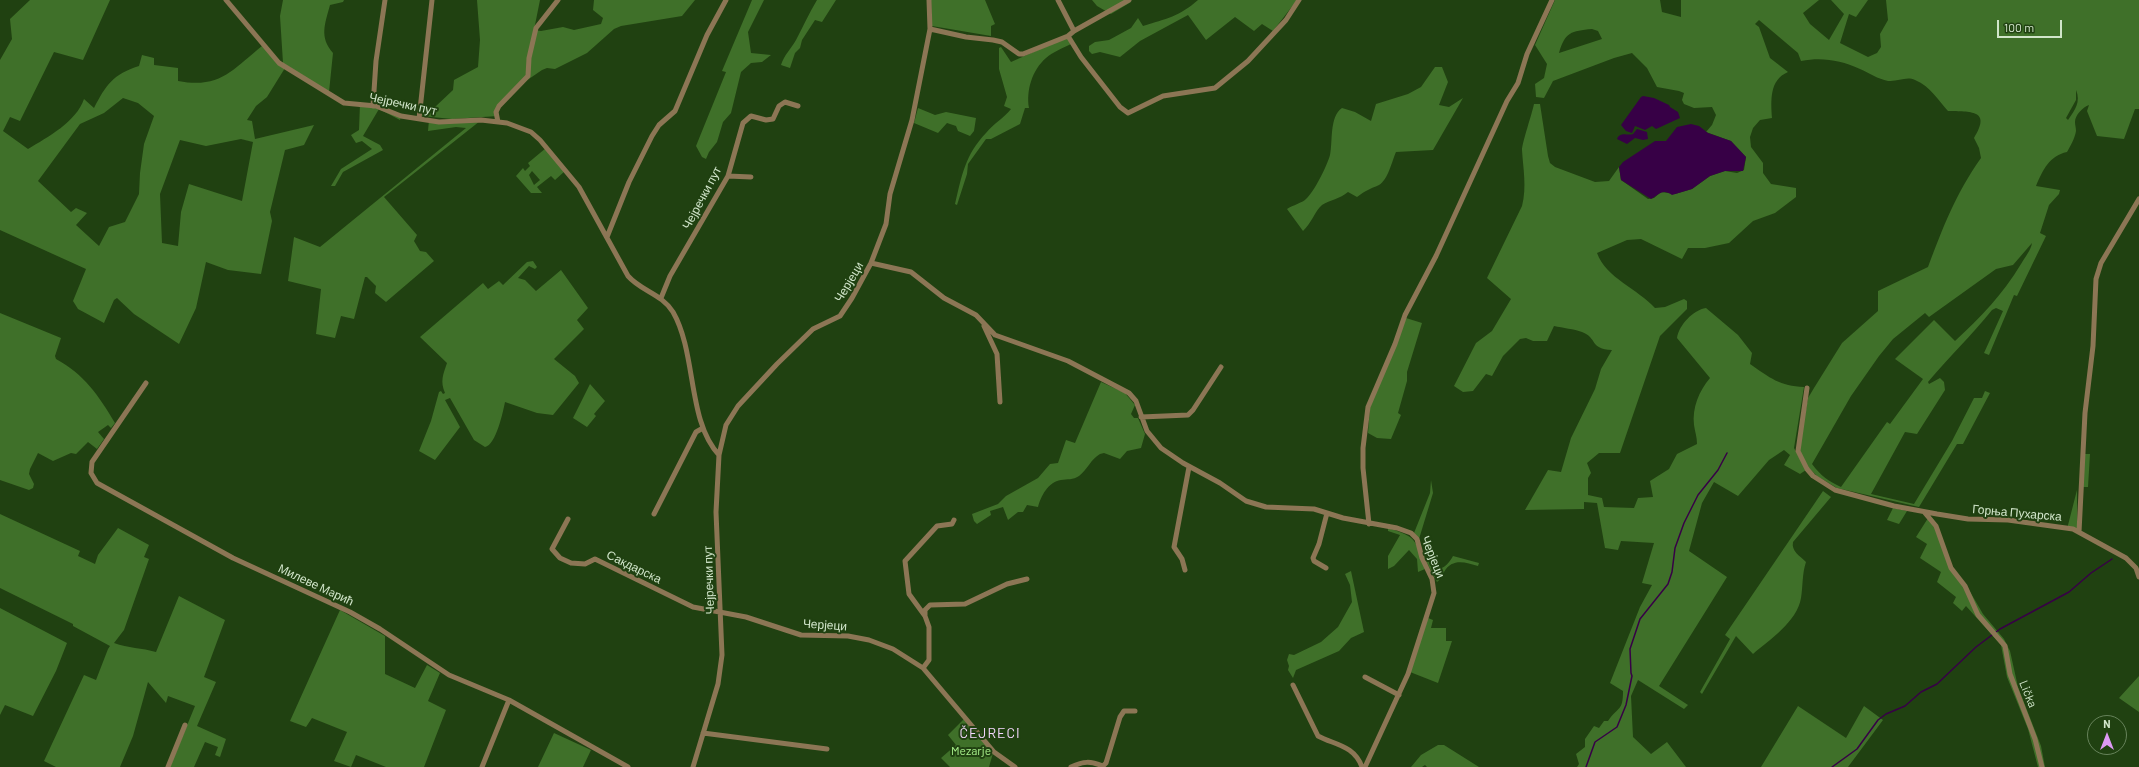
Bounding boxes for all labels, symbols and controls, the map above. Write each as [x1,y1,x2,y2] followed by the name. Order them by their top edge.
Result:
[1999,12,2064,38] scale bar
[2004,20,2034,34] text: 100 m
[368,90,438,118] street label: Чејречки пут
[679,164,725,232] street label: Чејречки пут
[831,259,867,305] street label: Черјеци
[1972,502,2062,524] street label: Горња Пухарска
[1418,534,1448,580] street label: Черјеци
[701,545,717,615] street label: Чејречки пут
[604,548,664,586] street label: Сакдарска
[276,561,356,609] street label: Милеве Мaрић
[802,616,848,634] street label: Черјеци
[2016,678,2040,710] street label: Lička
[2087,715,2127,755] north arrow
[2103,717,2111,730] text: N
[959,725,1021,741] district label: ČEJRECI
[951,744,991,758] park label: Mezarje

